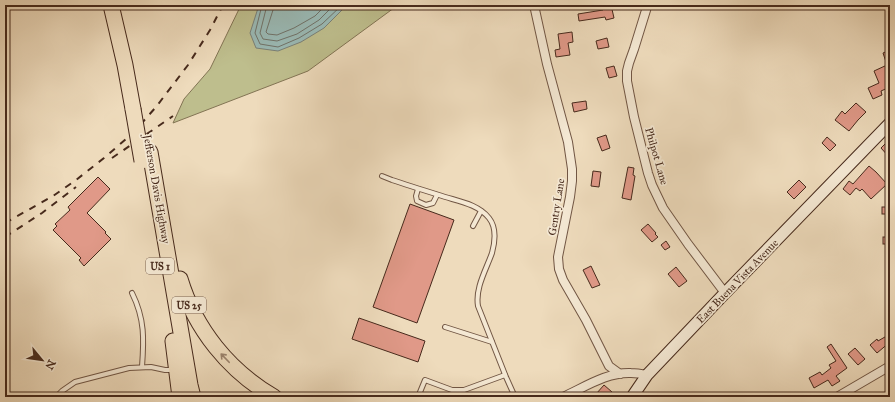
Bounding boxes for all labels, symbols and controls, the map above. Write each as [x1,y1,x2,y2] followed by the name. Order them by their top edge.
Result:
[642,126,671,187] street label: Philpot Lane
[139,133,173,246] street label: Jefferson Davis Highway
[546,177,567,236] street label: Gentry Lane
[694,236,781,326] street label: East Buena Vista Avenue
[146,258,174,274] road number: US 1
[172,297,206,313] road number: US 25
[22,340,62,380] north arrow
[221,353,230,363] one-way arrow
[42,357,58,372] text: N

